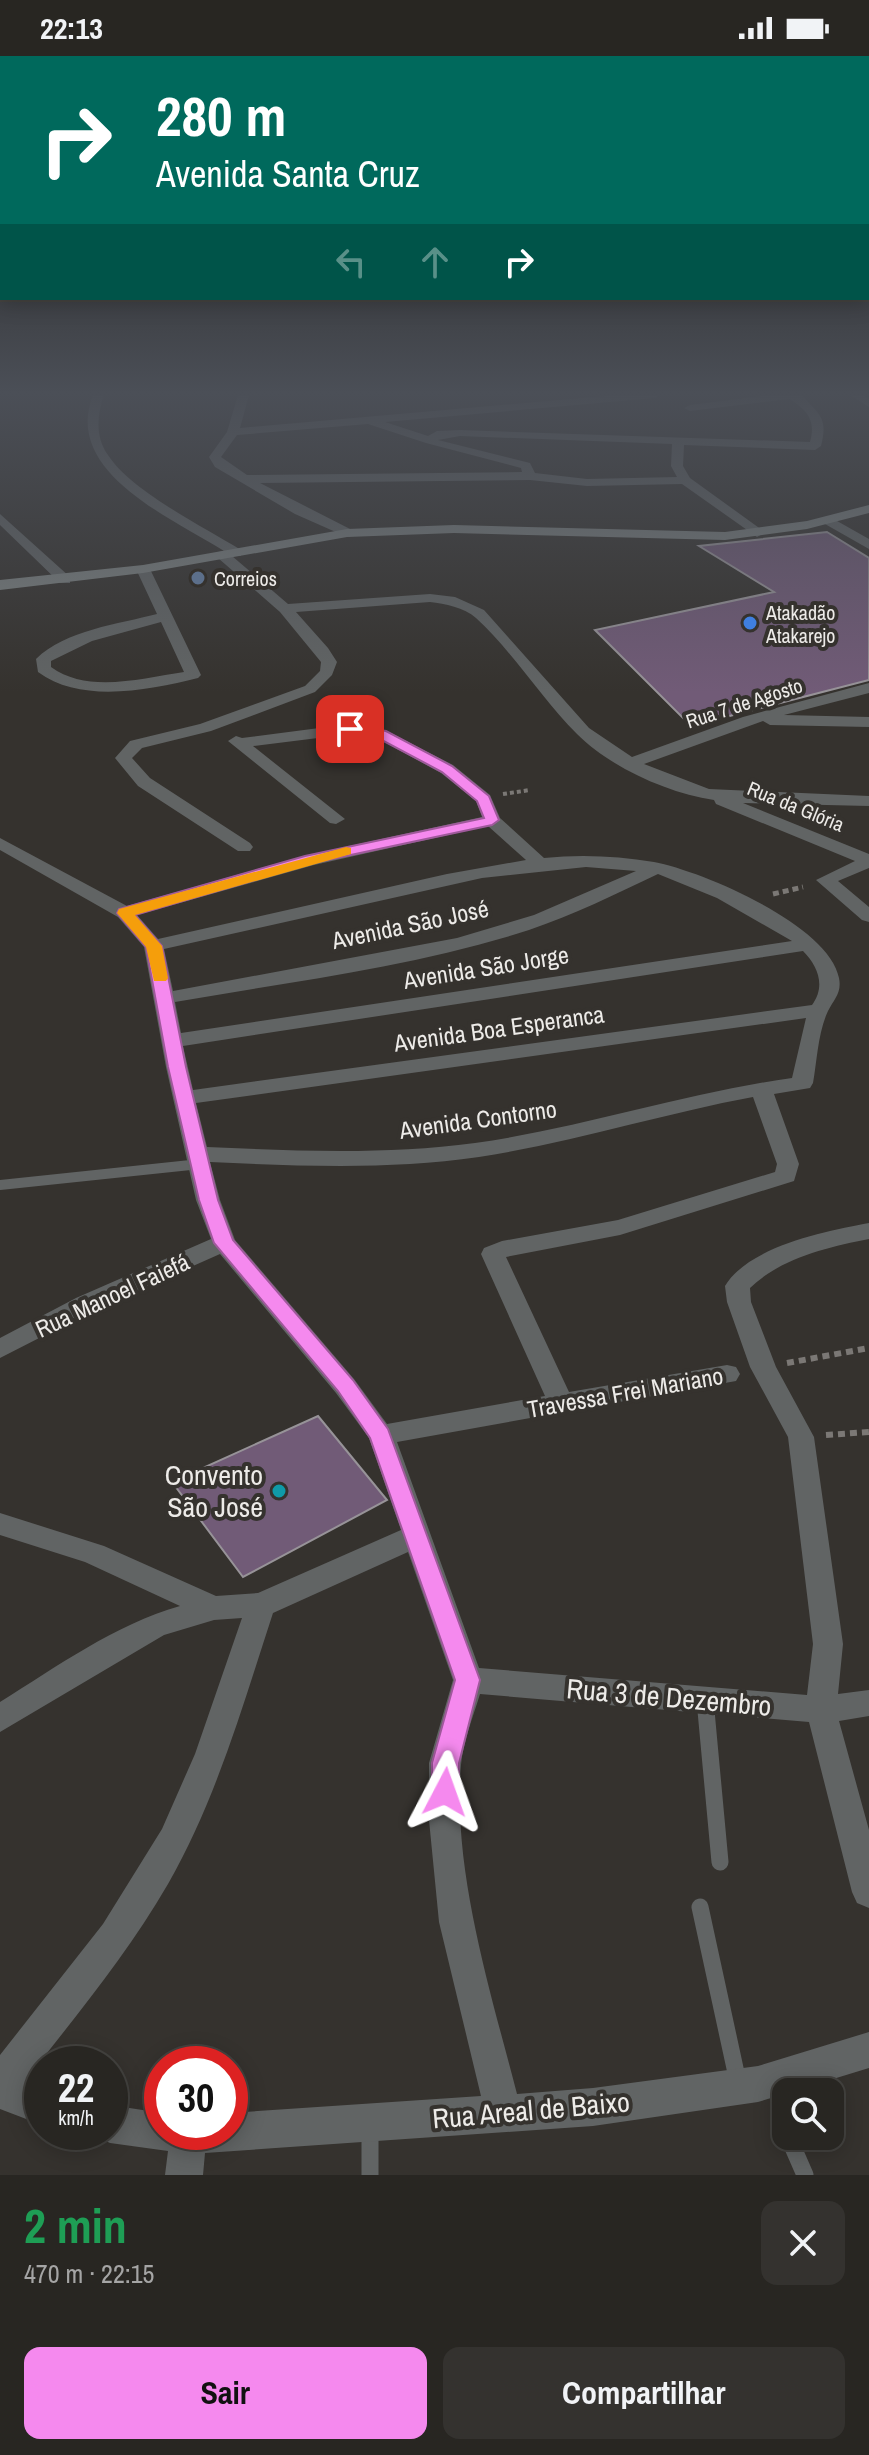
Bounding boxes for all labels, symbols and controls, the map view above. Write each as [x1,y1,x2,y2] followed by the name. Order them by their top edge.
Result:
[40,8,103,48] text: 22:13
[156,78,286,153] text: 280 m
[24,88,128,192] icon: right
[156,150,420,198] text: Avenida Santa Cruz
[329,240,373,284] icon: left
[413,240,457,284] icon: ahead
[497,240,541,284] icon: right
[214,565,277,592] place label: Correios
[189,569,207,587] marker: Correios
[765,599,835,649] place label: Atakadão Atakarejo
[741,614,759,632] marker: Atakadão Atakarejo
[682,671,806,735] street label: Rua 7 de Agosto
[316,695,384,763] pin
[328,707,372,751] icon: arrive
[744,774,848,838] street label: Rua da Glória
[328,892,491,956] street label: Avenida São José
[400,938,571,996] street label: Avenida São Jorge
[391,997,606,1059] street label: Avenida Boa Esperanca
[396,1092,559,1146] street label: Avenida Contorno
[30,1245,194,1345] street label: Rua Manoel Faiefá
[525,1359,725,1425] street label: Travessa Frei Mariano
[165,1456,263,1526] place label: Convento São José
[270,1482,288,1500] marker: Convento São José
[565,1669,773,1725] street label: Rua 3 de Dezembro
[403,1750,487,1834] position arrow
[144,2046,248,2150] speed limit sign: 30
[58,2061,94,2114] text: 22
[772,2078,844,2150] map controls
[772,2078,844,2150] button: search
[431,2082,631,2138] street label: Rua Areal de Baixo
[58,2104,94,2131] text: km/h
[24,2193,127,2258] text: 2 min
[761,2201,845,2285] button: close
[24,2256,154,2291] text: 470 m · 22:15
[24,2347,427,2439] button: Sair
[443,2347,845,2439] button: Compartilhar

